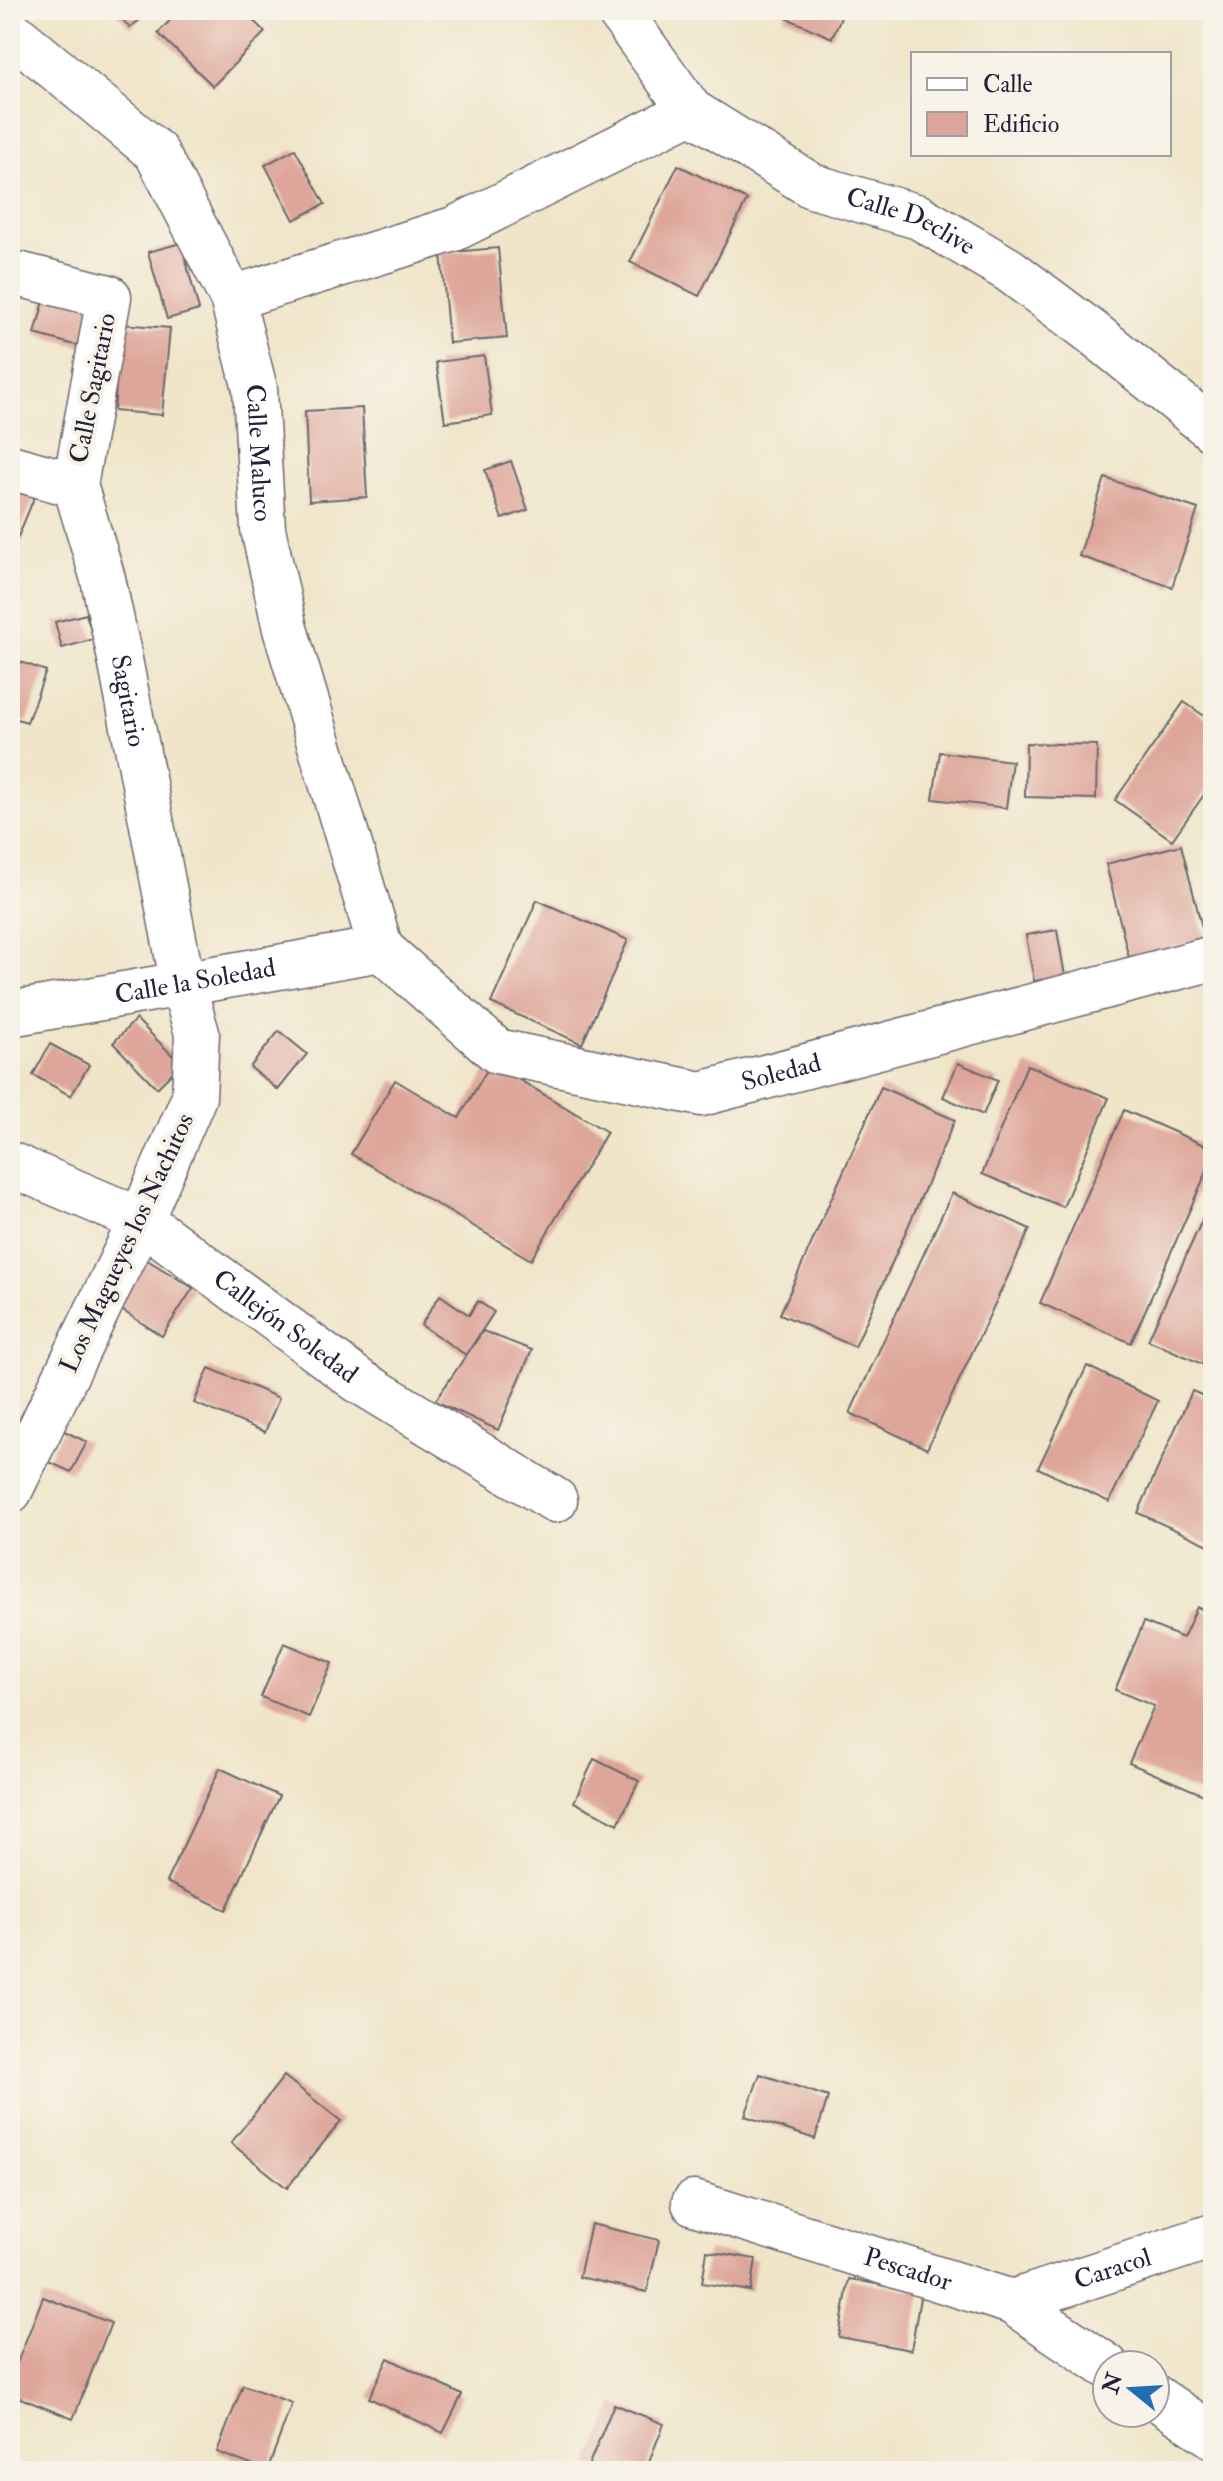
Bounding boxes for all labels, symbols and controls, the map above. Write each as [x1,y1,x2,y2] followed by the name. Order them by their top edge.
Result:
[911,52,1171,156] legend
[983,69,1033,100] text: Calle
[983,109,1059,140] text: Edificio
[843,181,981,262] street label: Calle Declive
[63,310,123,466] street label: Calle Sagitario
[239,383,279,523] street label: Calle Maluco
[104,652,153,750] street label: Sagitario
[112,952,278,1011] street label: Calle la Soledad
[738,1047,825,1098] street label: Soledad
[53,1108,201,1378] street label: Los Magueyes los Nachitos
[207,1263,364,1391] street label: Callejón Soledad
[860,2241,956,2298] street label: Pescador
[1070,2241,1156,2297] street label: Caracol
[1091,2349,1171,2429] north arrow
[1096,2369,1129,2398] text: N

